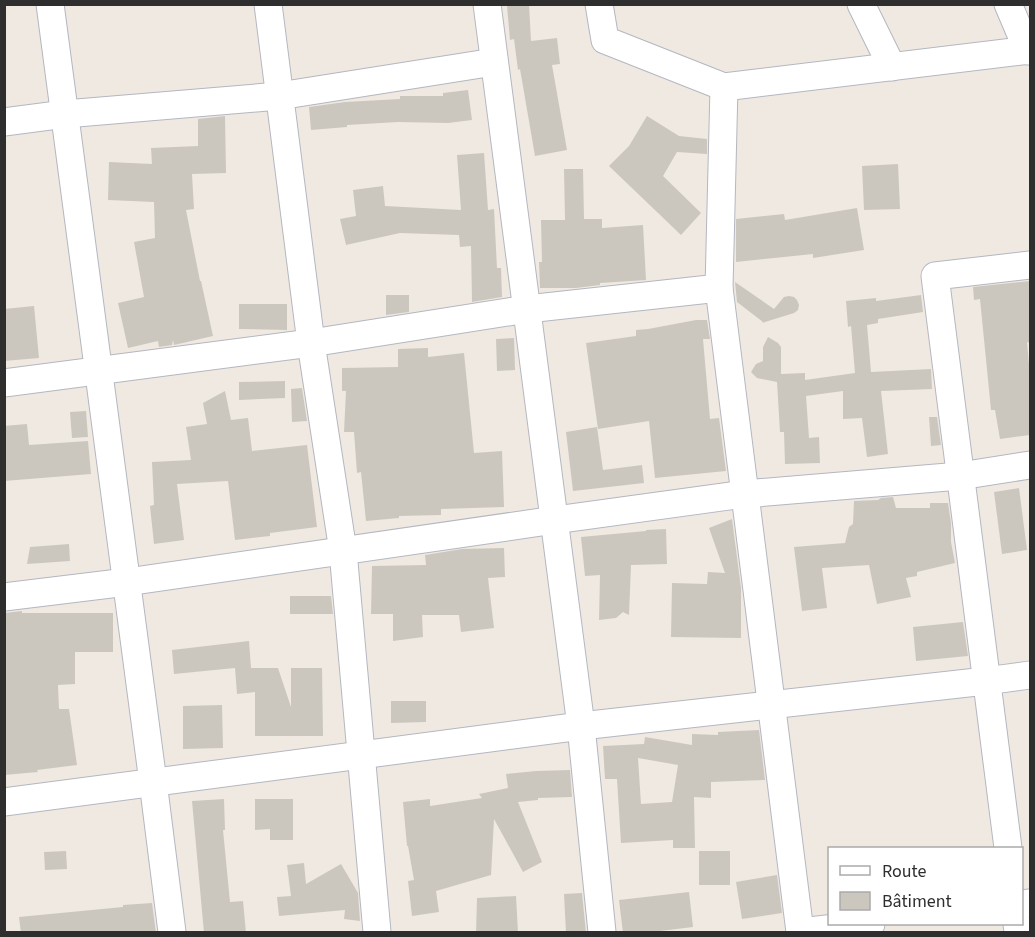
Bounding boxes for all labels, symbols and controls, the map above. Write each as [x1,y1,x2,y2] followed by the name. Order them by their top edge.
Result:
[828,847,1023,925] legend
[882,859,926,884] text: Route
[882,889,952,914] text: Bâtiment

